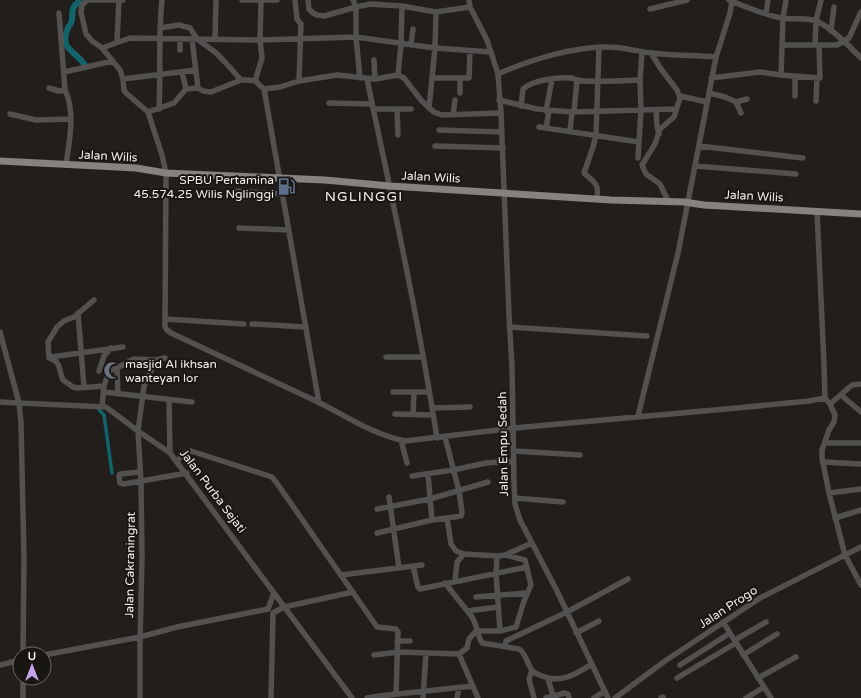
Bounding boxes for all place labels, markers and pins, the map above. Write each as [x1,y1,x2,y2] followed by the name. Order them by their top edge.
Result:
[134,173,274,201] place label: SPBU Pertamina 45.574.25 Wilis Nglinggi
[277,177,297,197] fuel station icon: SPBU Pertamina 45.574.25 Wilis Nglinggi
[125,357,217,385] place label: masjid Al ikhsan wanteyan lor
[102,361,122,381] mosque icon: masjid Al ikhsan wanteyan lor

